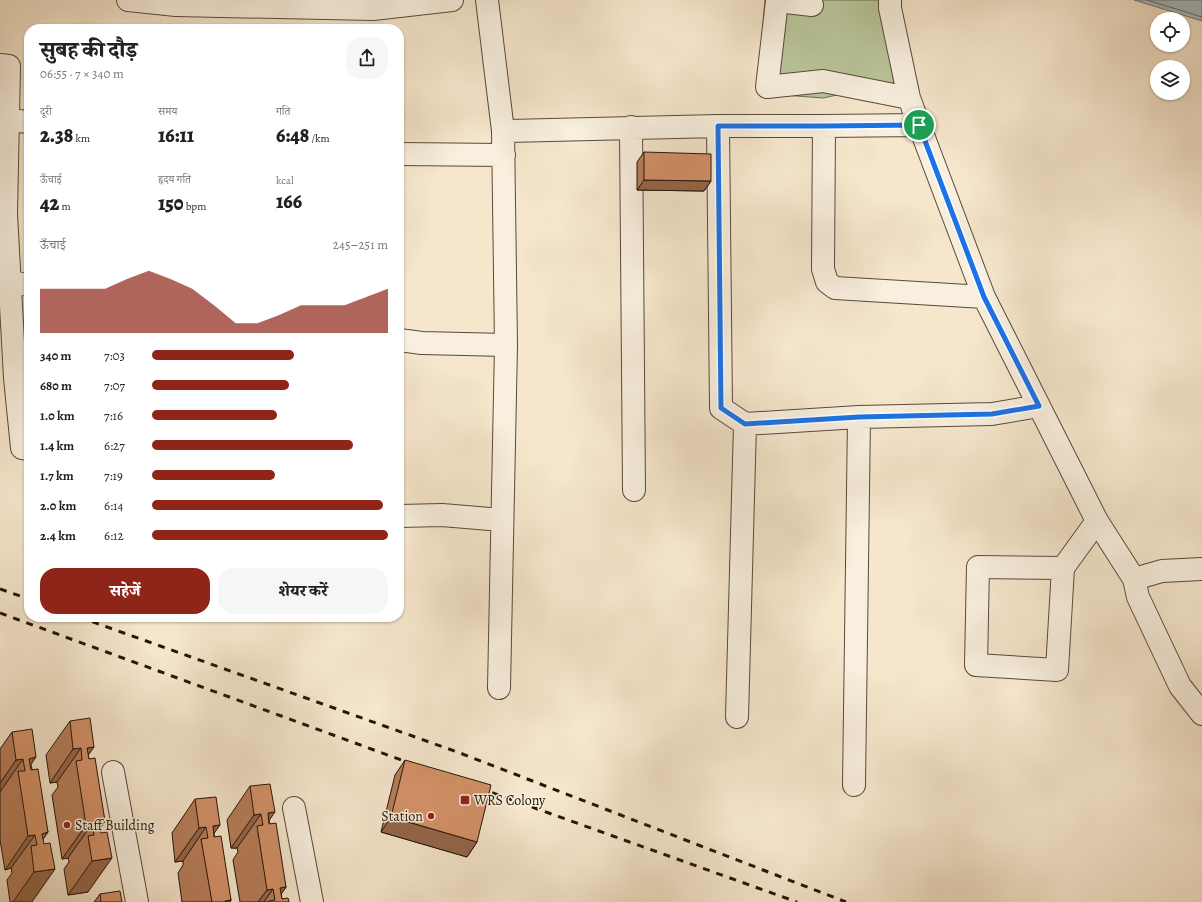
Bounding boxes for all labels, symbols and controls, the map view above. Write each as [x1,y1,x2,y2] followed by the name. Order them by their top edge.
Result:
[1150,12,1190,100] map controls
[1150,12,1190,52] button: locate
[40,35,137,65] text: सुबह की दौड़
[346,37,388,79] button: share
[1150,60,1190,100] button: layers
[40,65,124,82] text: 06:55 · 7 × 340 m
[40,104,52,119] text: दूरी
[158,104,177,119] text: समय
[276,104,290,119] text: गति
[902,108,936,142] pin
[908,114,930,136] icon: arrive
[40,122,73,149] text: 2.38
[158,122,194,149] text: 16:11
[276,122,309,149] text: 6:48
[73,131,90,146] text: km
[309,131,330,146] text: /km
[40,172,62,187] text: ऊँचाई
[158,172,191,187] text: हृदय गति
[276,173,294,188] text: kcal
[276,188,302,215] text: 166
[40,190,59,217] text: 42
[158,190,184,217] text: 150
[59,199,71,214] text: m
[184,199,206,214] text: bpm
[40,236,66,253] text: ऊँचाई
[333,236,388,253] text: 245–251 m
[40,347,71,364] text: 340 m
[104,347,125,364] text: 7:03
[40,377,72,394] text: 680 m
[104,377,125,394] text: 7:07
[40,407,75,424] text: 1.0 km
[104,407,123,424] text: 7:16
[40,437,74,454] text: 1.4 km
[104,437,125,454] text: 6:27
[40,467,74,484] text: 1.7 km
[104,467,123,484] text: 7:19
[40,497,76,514] text: 2.0 km
[104,497,123,514] text: 6:14
[40,527,76,544] text: 2.4 km
[104,527,124,544] text: 6:12
[40,568,210,614] button: सहेजें
[218,568,388,614] button: शेयर करें
[473,791,546,810] place label: WRS Colony
[459,794,471,806] marker: WRS Colony
[381,807,423,826] place label: Station
[426,811,436,821] marker: Station
[75,816,155,835] place label: Staff Building
[62,820,72,830] marker: Staff Building

